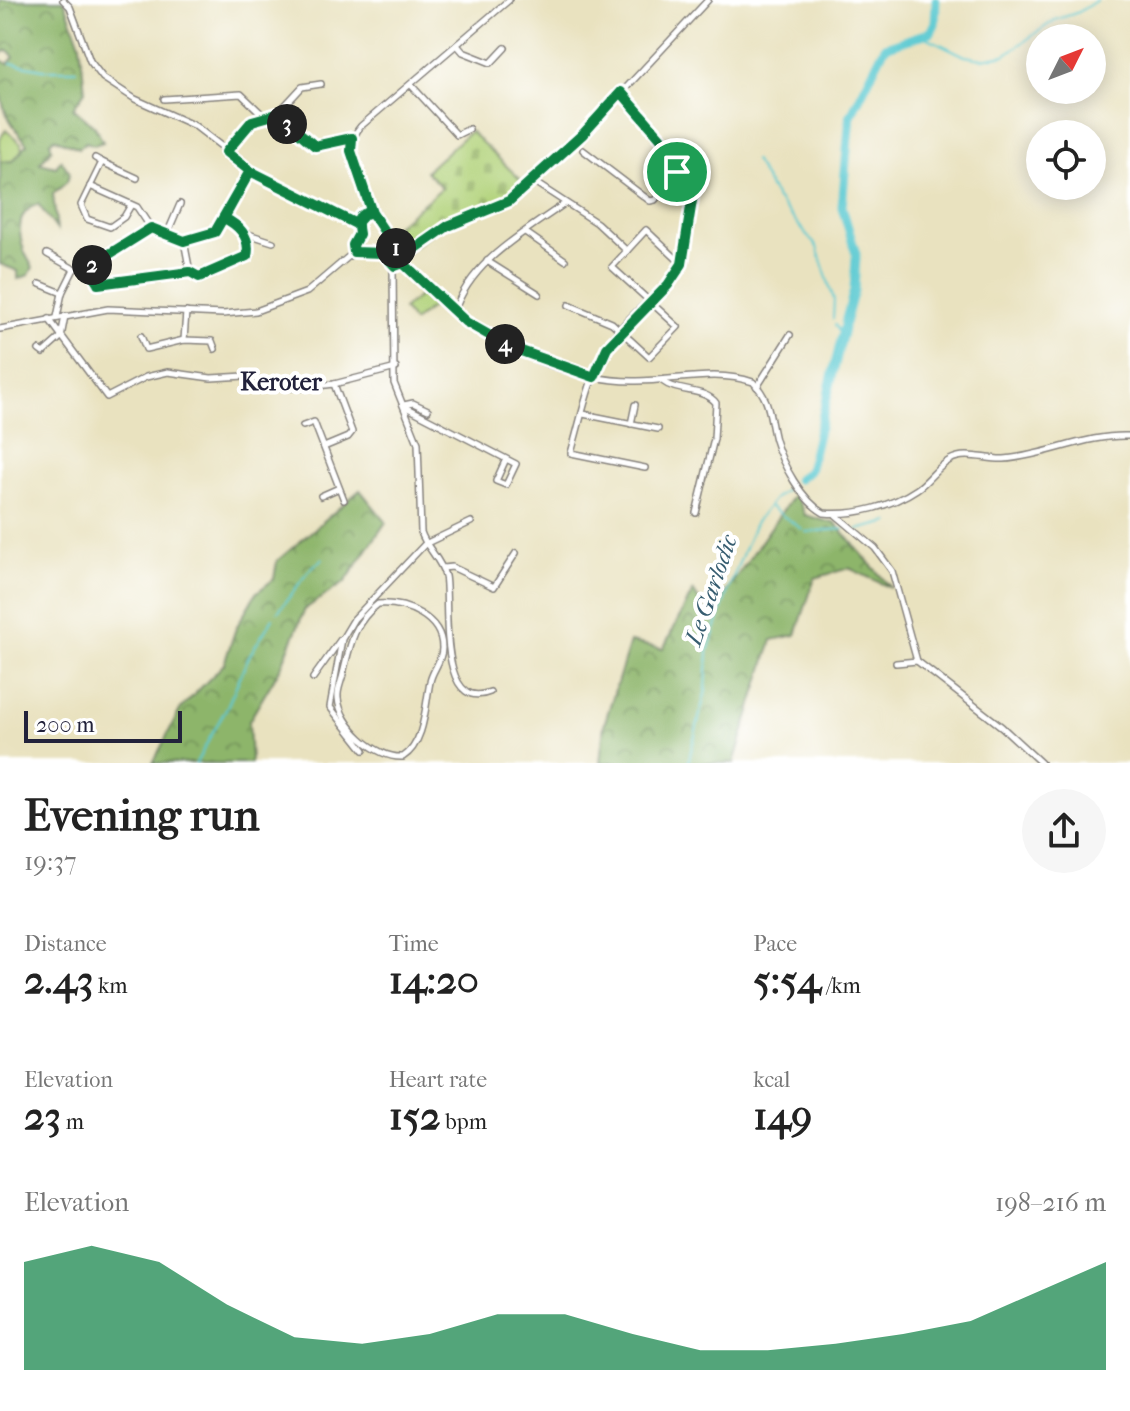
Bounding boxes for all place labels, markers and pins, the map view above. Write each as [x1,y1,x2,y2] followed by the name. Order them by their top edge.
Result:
[267,104,307,144] pin: 3
[643,138,711,206] pin
[376,228,416,268] pin: 1
[72,245,112,285] pin: 2
[485,324,525,364] pin: 4

